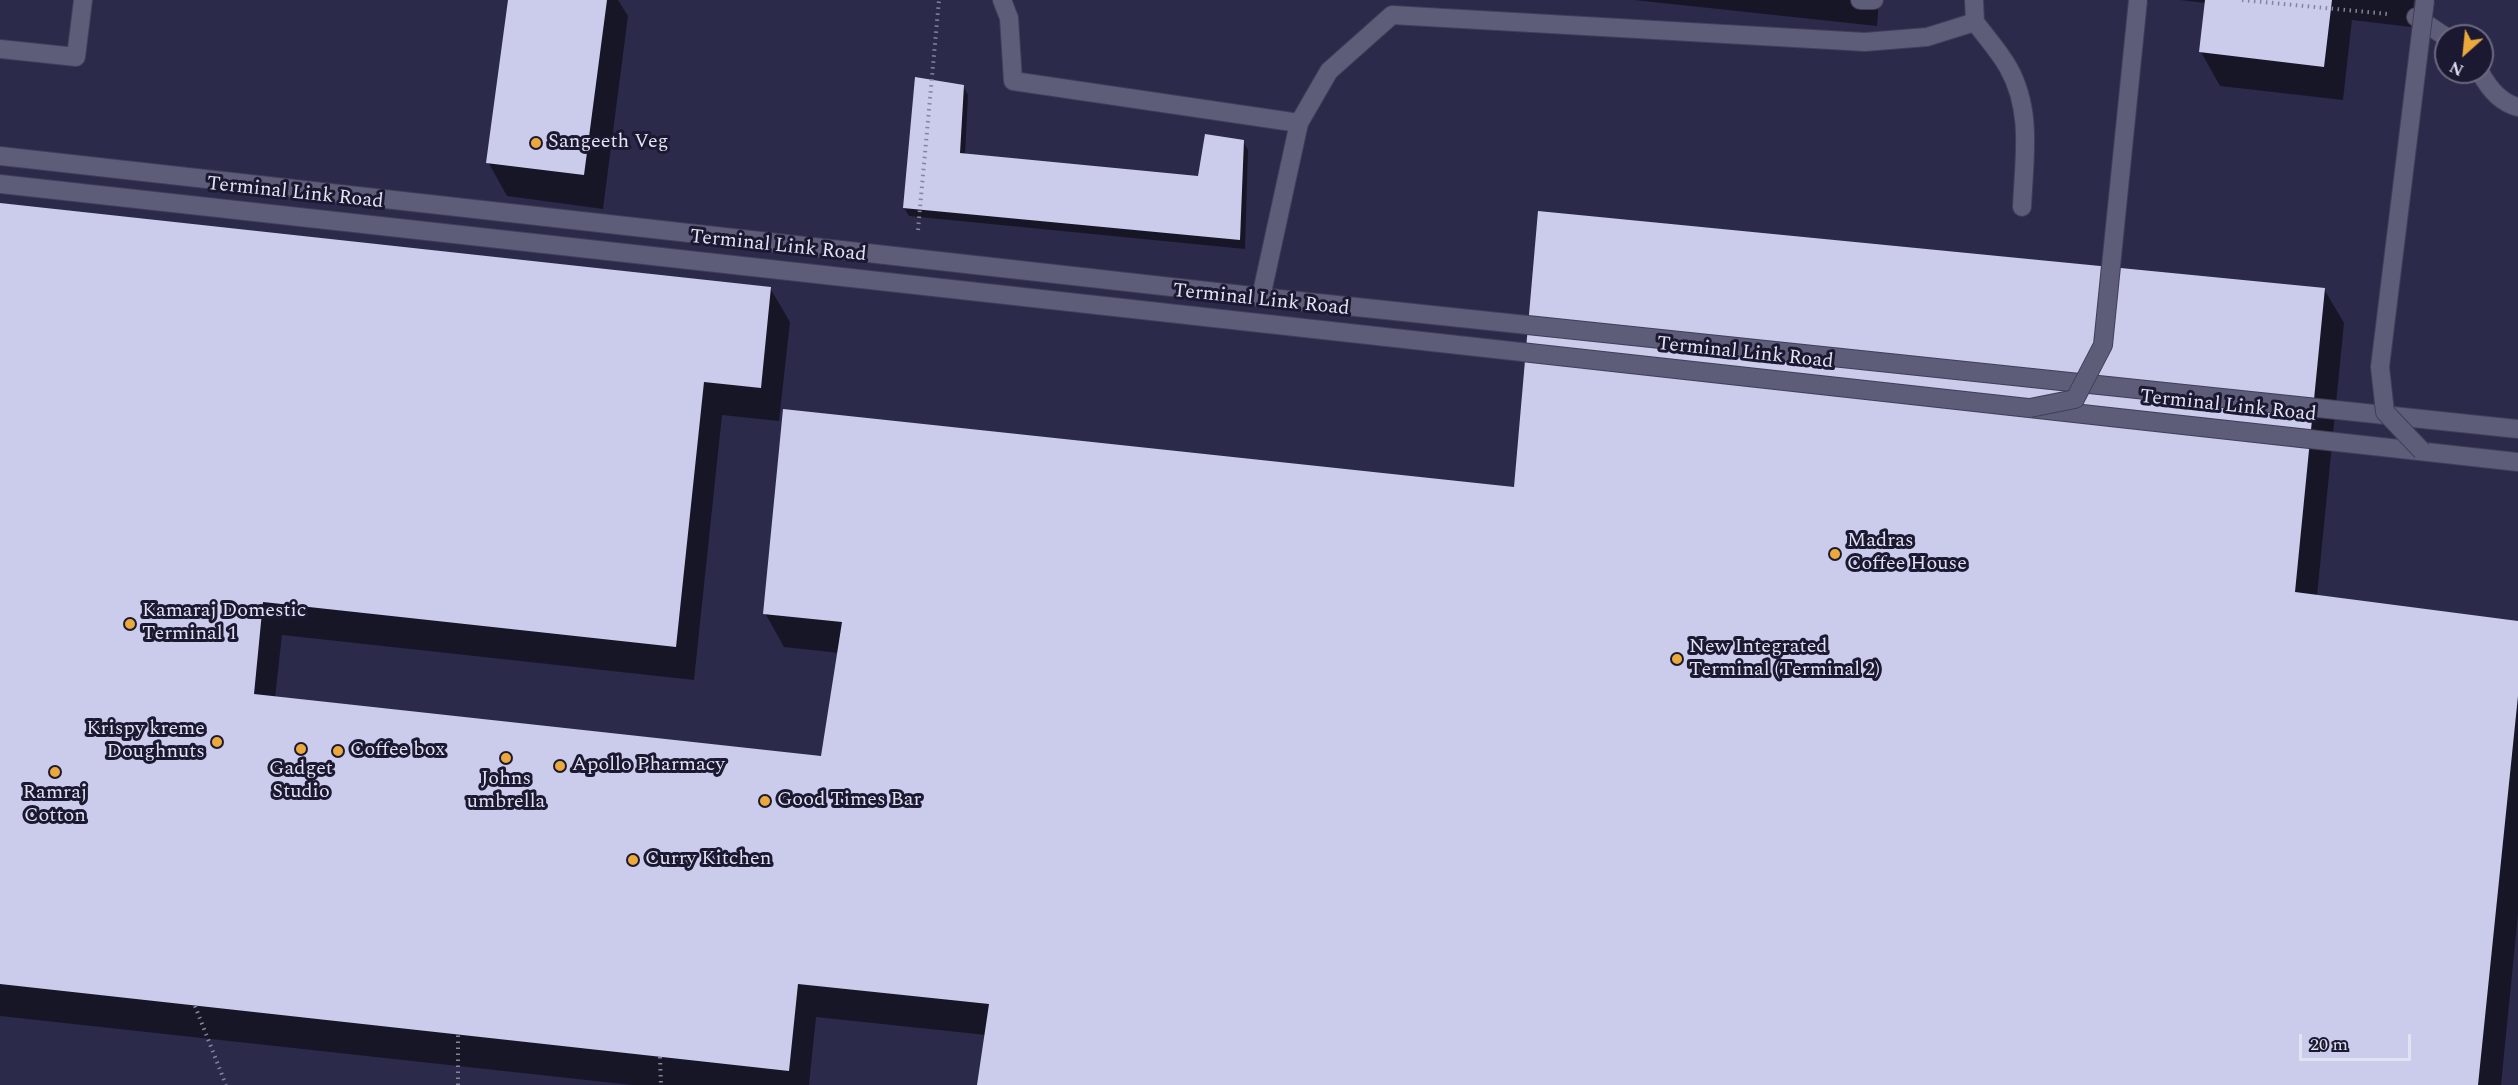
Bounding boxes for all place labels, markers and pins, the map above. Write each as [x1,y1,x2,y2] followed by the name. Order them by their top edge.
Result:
[548,131,669,155] place label: Sangeeth Veg
[529,136,543,150] marker: Sangeeth Veg
[1847,530,1967,577] place label: Madras Coffee House
[1828,547,1842,561] marker: Madras Coffee House
[142,600,306,647] place label: Kamaraj Domestic Terminal 1
[123,617,137,631] marker: Kamaraj Domestic Terminal 1
[1689,636,1880,683] place label: New Integrated Terminal (Terminal 2)
[1670,652,1684,666] marker: New Integrated Terminal (Terminal 2)
[86,718,205,765] place label: Krispy kreme Doughnuts
[210,735,224,749] marker: Krispy kreme Doughnuts
[350,739,445,763] place label: Coffee box
[294,742,308,756] marker: Gadget Studio
[331,744,345,758] marker: Coffee box
[499,751,513,765] marker: Johns umbrella
[572,754,725,778] place label: Apollo Pharmacy
[269,758,333,805] place label: Gadget Studio
[553,759,567,773] marker: Apollo Pharmacy
[48,765,62,779] marker: Ramraj Cotton
[467,768,545,815] place label: Johns umbrella
[23,782,87,829] place label: Ramraj Cotton
[777,789,921,813] place label: Good Times Bar
[758,794,772,808] marker: Good Times Bar
[645,848,771,872] place label: Curry Kitchen
[626,853,640,867] marker: Curry Kitchen

